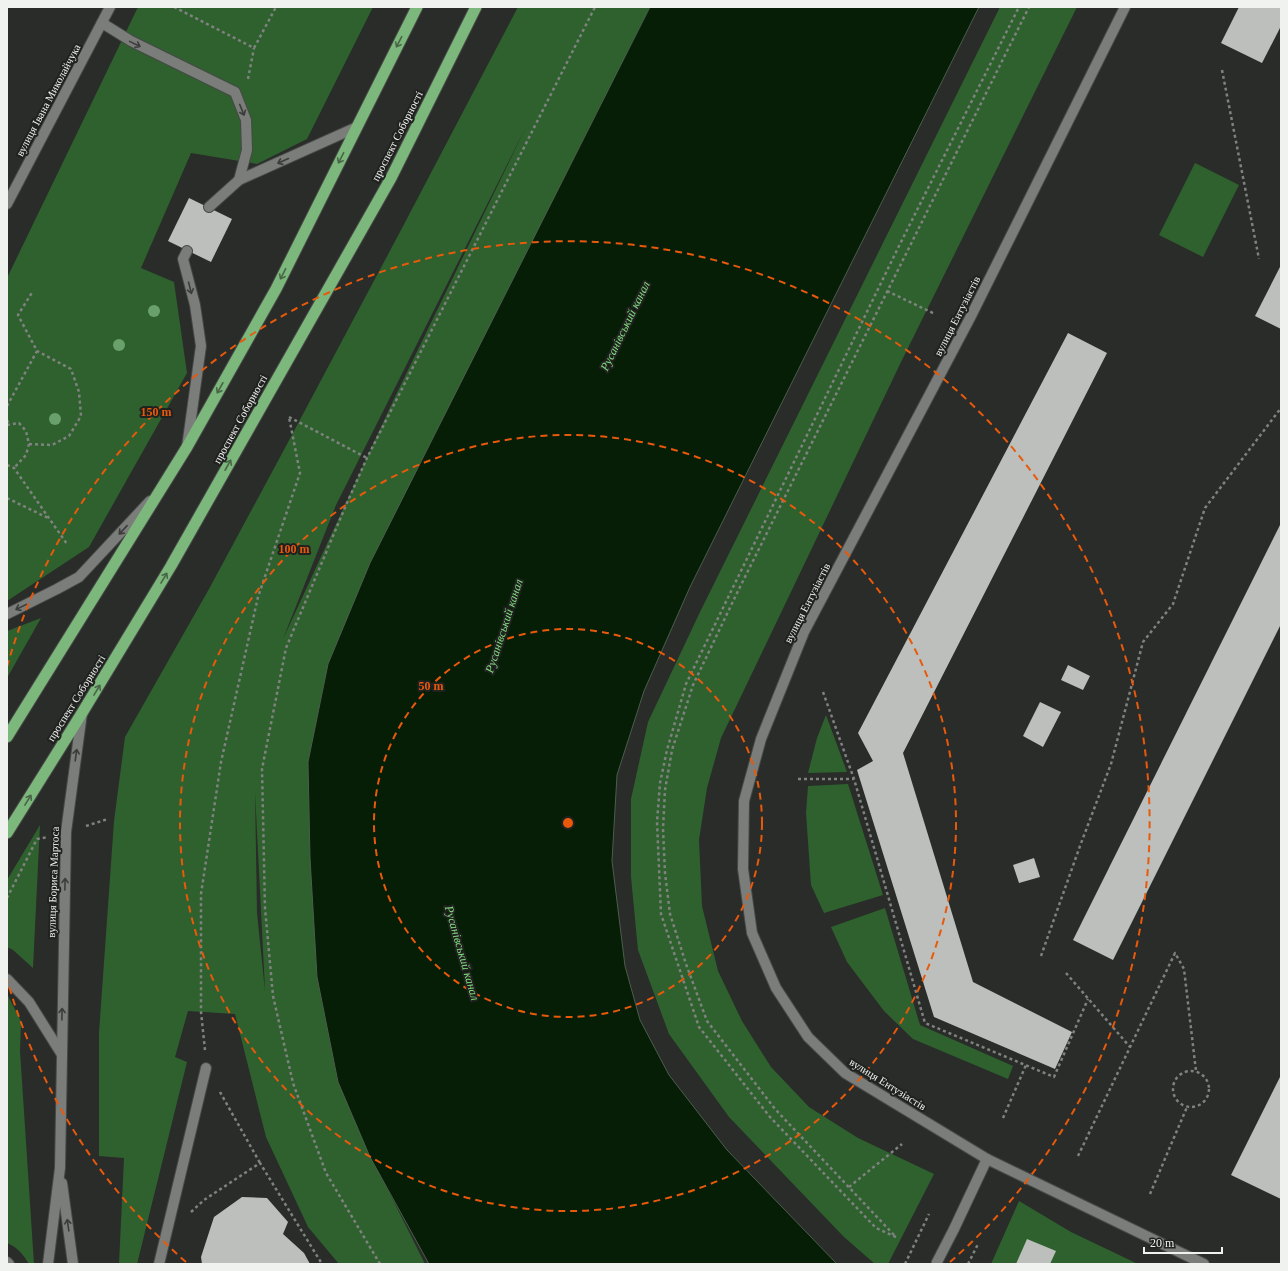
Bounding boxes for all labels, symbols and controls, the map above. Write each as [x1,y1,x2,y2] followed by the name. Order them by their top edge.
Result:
[395,36,403,48] one-way arrow
[129,40,141,48] one-way arrow
[13,42,83,158] street label: вулиця Івана Миколайчука
[369,89,425,183] street label: проспект Соборності
[239,103,247,115] one-way arrow
[337,152,344,164] one-way arrow
[278,158,290,165] one-way arrow
[279,268,286,280] one-way arrow
[932,274,982,358] street label: вулиця Ентузіастів
[597,279,653,374] water label: Русанівський канал
[187,281,195,294] one-way arrow
[211,373,269,465] street label: проспект Соборності
[215,382,223,394] one-way arrow
[141,405,172,419] text: 150 m
[225,460,233,472] one-way arrow
[118,525,128,535] one-way arrow
[279,542,310,556] text: 100 m
[782,561,832,645] street label: вулиця Ентузіастів
[160,573,168,584] one-way arrow
[482,577,526,676] water label: Русанівський канал
[15,604,27,611] one-way arrow
[45,653,107,743] street label: проспект Соборності
[419,679,444,693] text: 50 m
[93,684,101,696] one-way arrow
[72,749,80,762] one-way arrow
[24,794,32,806] one-way arrow
[561,816,575,830] centre of rings
[45,826,61,938] street label: вулиця Бориса Мартоса
[61,878,68,891] one-way arrow
[442,903,482,1002] water label: Русанівський канал
[58,1008,66,1021] one-way arrow
[848,1056,928,1112] street label: вулиця Ентузіастів
[64,1219,72,1232] one-way arrow
[1144,1229,1222,1255] scale bar
[1150,1236,1175,1250] text: 20 m

